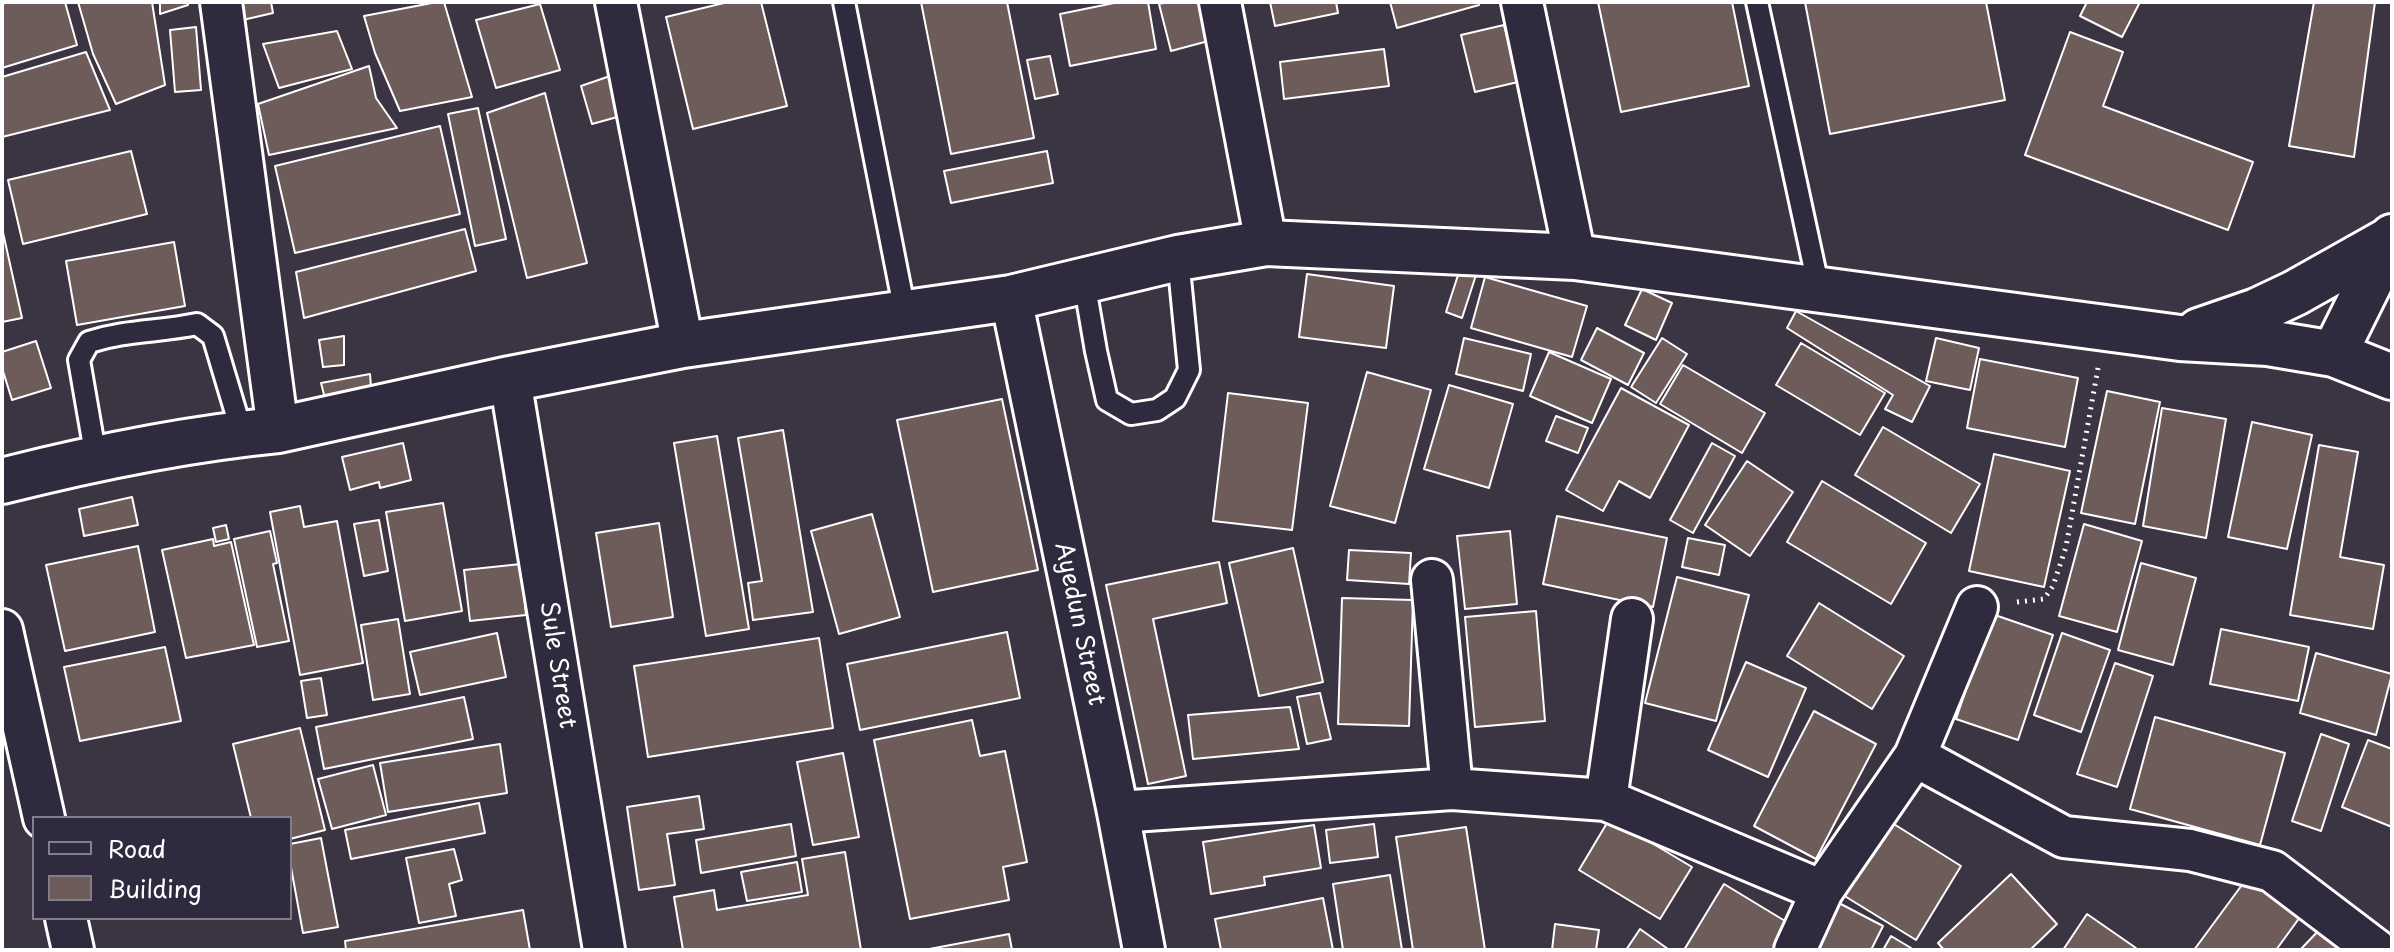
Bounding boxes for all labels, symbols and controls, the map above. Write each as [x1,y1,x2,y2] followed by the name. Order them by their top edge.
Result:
[1048,540,1110,708] street label: Ayedun Street
[533,599,581,731] street label: Sule Street
[32,816,292,920] legend
[108,830,166,866] text: Road
[108,870,202,906] text: Building

